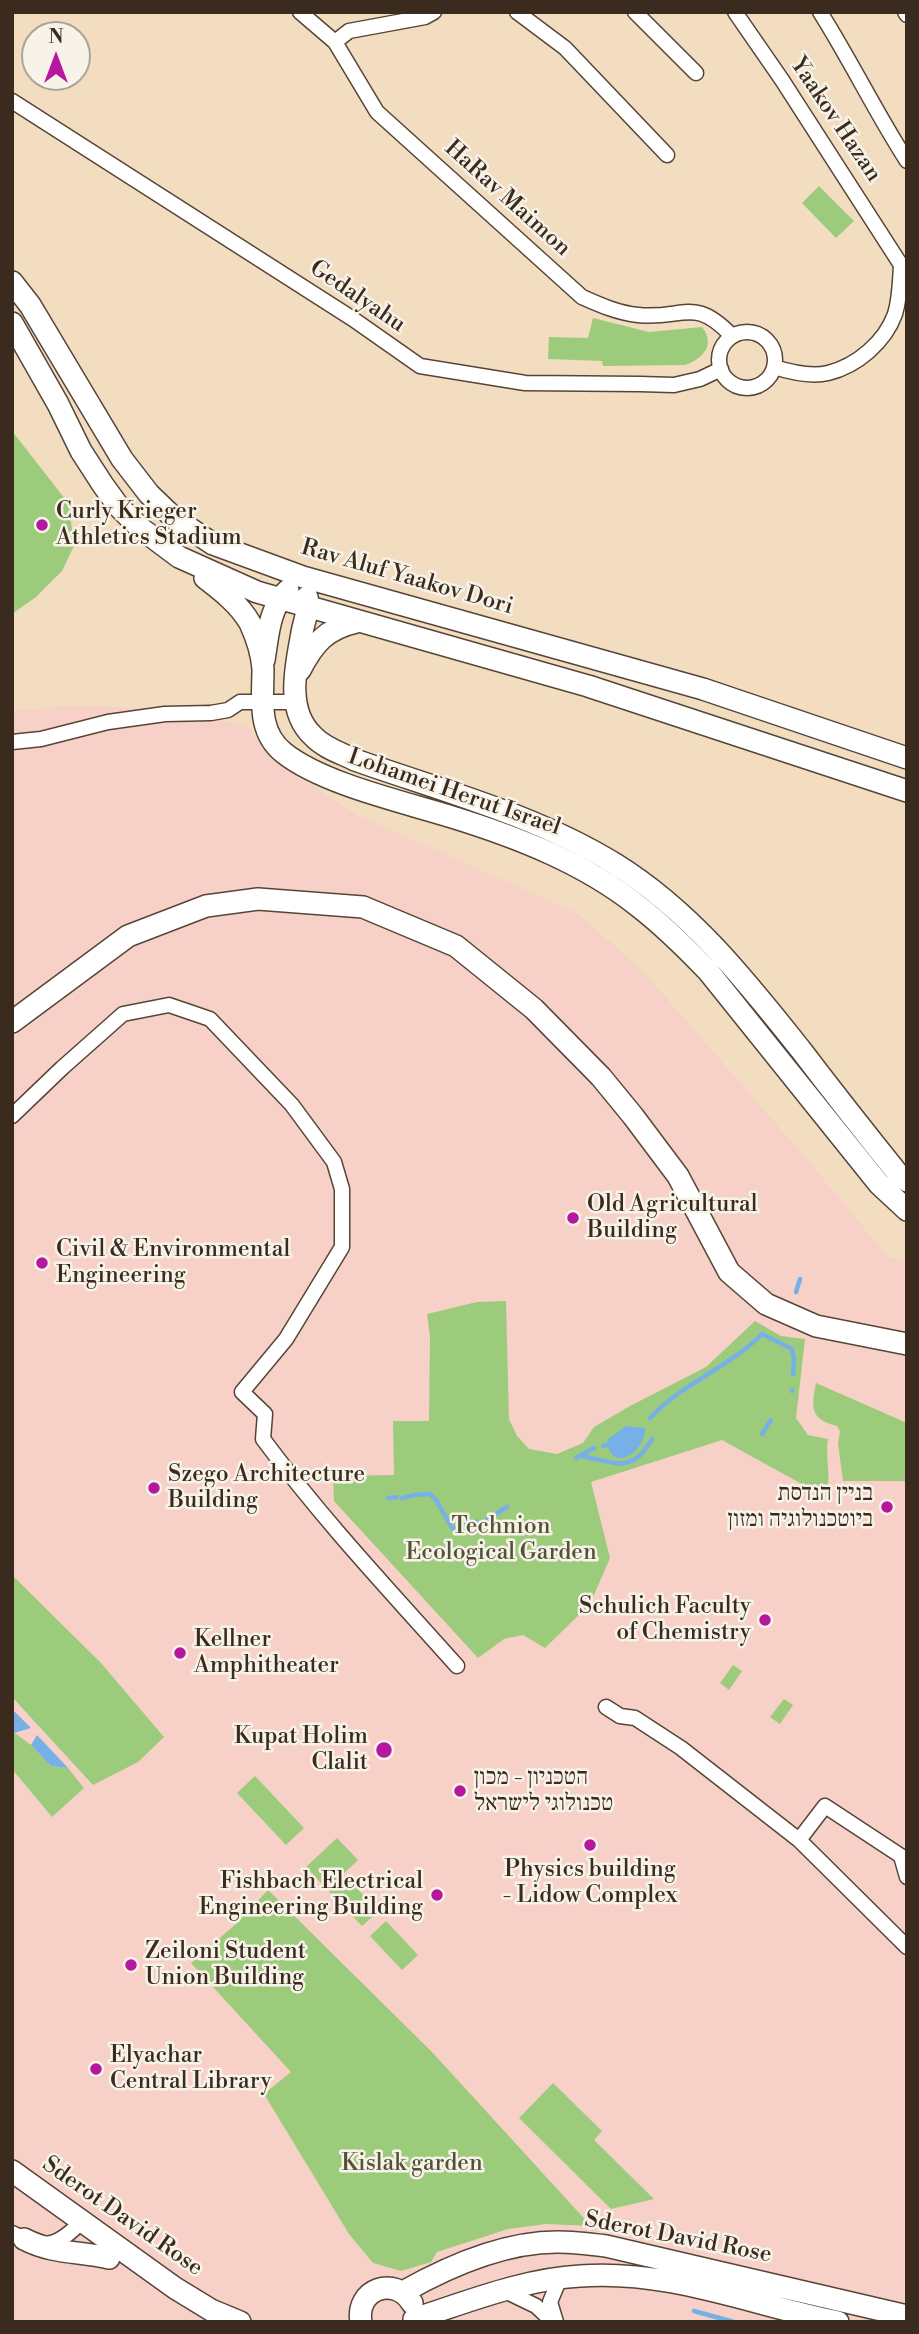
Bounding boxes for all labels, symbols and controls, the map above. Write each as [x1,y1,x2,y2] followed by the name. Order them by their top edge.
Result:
[21,21,91,91] north arrow
[48,25,64,49] text: N
[783,53,887,187] street label: Yaakov Hazan
[438,135,576,263] street label: HaRav Maimon
[304,255,410,339] street label: Gedalyahu
[56,498,242,552] place label: Curly Krieger Athletics Stadium
[34,517,50,533] marker: Curly Krieger Athletics Stadium
[298,535,516,621] street label: Rav Aluf Yaakov Dori
[344,744,564,842] street label: Lohamei Herut Israel
[587,1191,758,1245] place label: Old Agricultural Building
[565,1210,581,1226] marker: Old Agricultural Building
[56,1236,290,1290] place label: Civil & Environmental Engineering
[34,1255,50,1271] marker: Civil & Environmental Engineering
[168,1461,365,1515] place label: Szego Architecture Building
[146,1480,162,1496] marker: Szego Architecture Building
[728,1480,873,1534] place label: בניין הנדסת ביוטכנולוגיה ומזון
[879,1499,895,1515] marker: בניין הנדסת ביוטכנולוגיה ומזון
[405,1513,597,1567] park label: Technion Ecological Garden
[579,1593,751,1647] place label: Schulich Faculty of Chemistry
[757,1612,773,1628] marker: Schulich Faculty of Chemistry
[194,1626,339,1680] place label: Kellner Amphitheater
[172,1645,188,1661] marker: Kellner Amphitheater
[234,1723,368,1777] place label: Kupat Holim Clalit
[374,1740,394,1760] marker: Kupat Holim Clalit
[474,1764,613,1818] place label: הטכניון - מכון טכנולוגי לישראל
[452,1783,468,1799] marker: הטכניון - מכון טכנולוגי לישראל
[582,1837,598,1853] marker: Physics building - Lidow Complex
[503,1856,677,1910] place label: Physics building - Lidow Complex
[199,1868,423,1922] place label: Fishbach Electrical Engineering Building
[429,1887,445,1903] marker: Fishbach Electrical Engineering Building
[145,1938,306,1992] place label: Zeiloni Student Union Building
[123,1957,139,1973] marker: Zeiloni Student Union Building
[110,2042,272,2096] place label: Elyachar Central Library
[88,2061,104,2077] marker: Elyachar Central Library
[341,2150,483,2178] park label: Kislak garden
[36,2151,208,2283] street label: Sderot David Rose
[582,2206,774,2270] street label: Sderot David Rose

